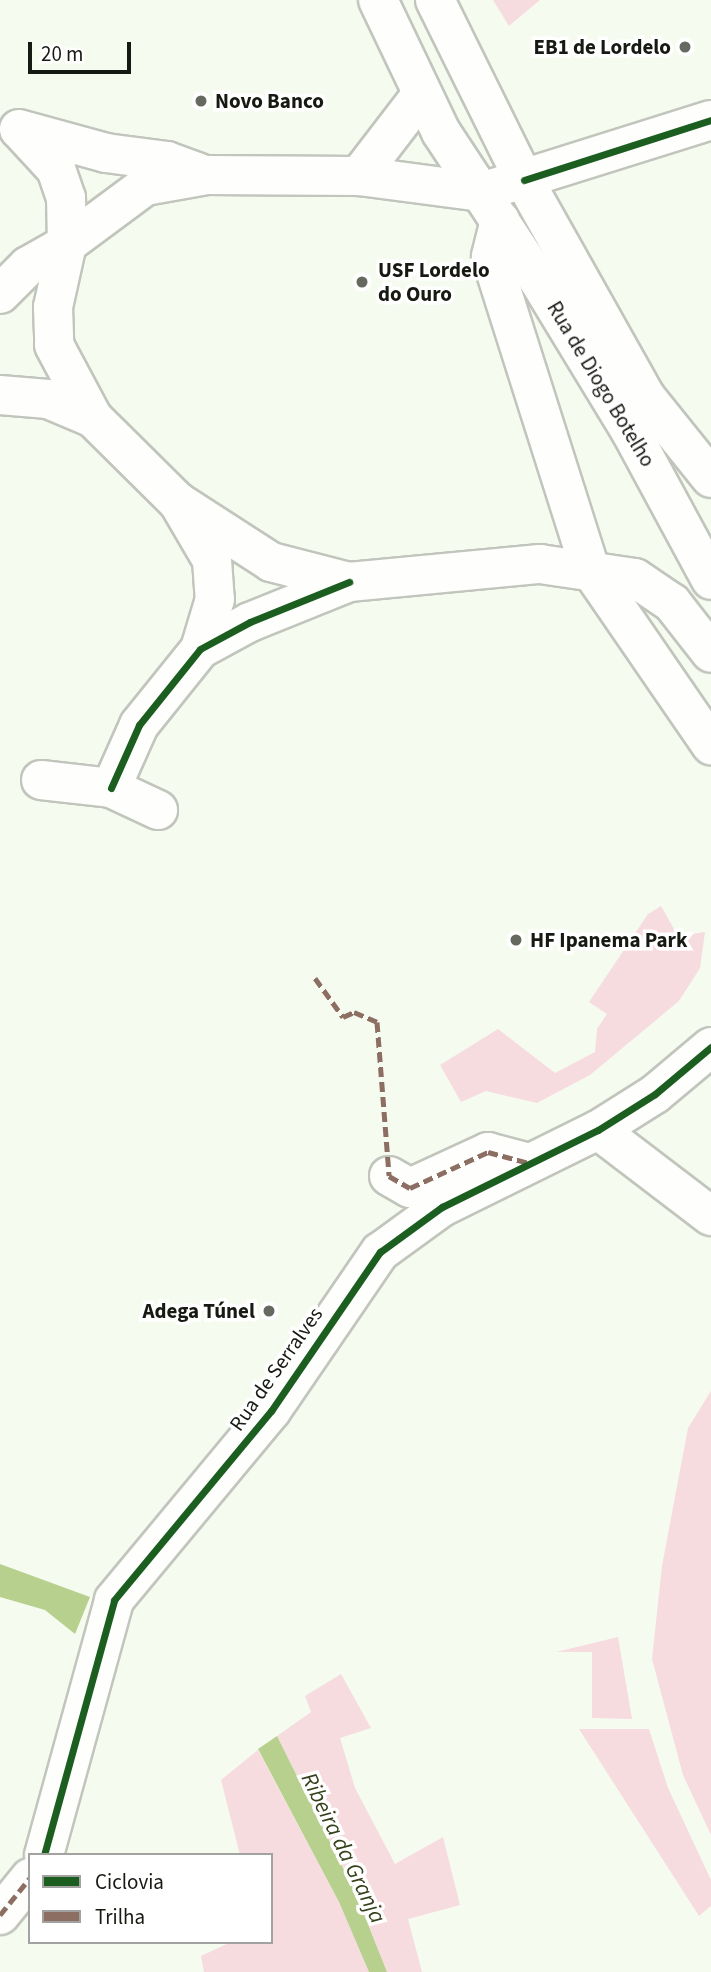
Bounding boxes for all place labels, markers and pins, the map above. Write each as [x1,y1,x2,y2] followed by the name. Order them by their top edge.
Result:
[533,34,671,60] place label: EB1 de Lordelo
[677,39,693,55] marker: EB1 de Lordelo
[215,88,324,114] place label: Novo Banco
[193,93,209,109] marker: Novo Banco
[378,257,490,307] place label: USF Lordelo do Ouro
[352,272,372,292] marker: USF Lordelo do Ouro
[530,927,687,953] place label: HF Ipanema Park
[508,932,524,948] marker: HF Ipanema Park
[143,1298,255,1324] place label: Adega Túnel
[261,1303,277,1319] marker: Adega Túnel

